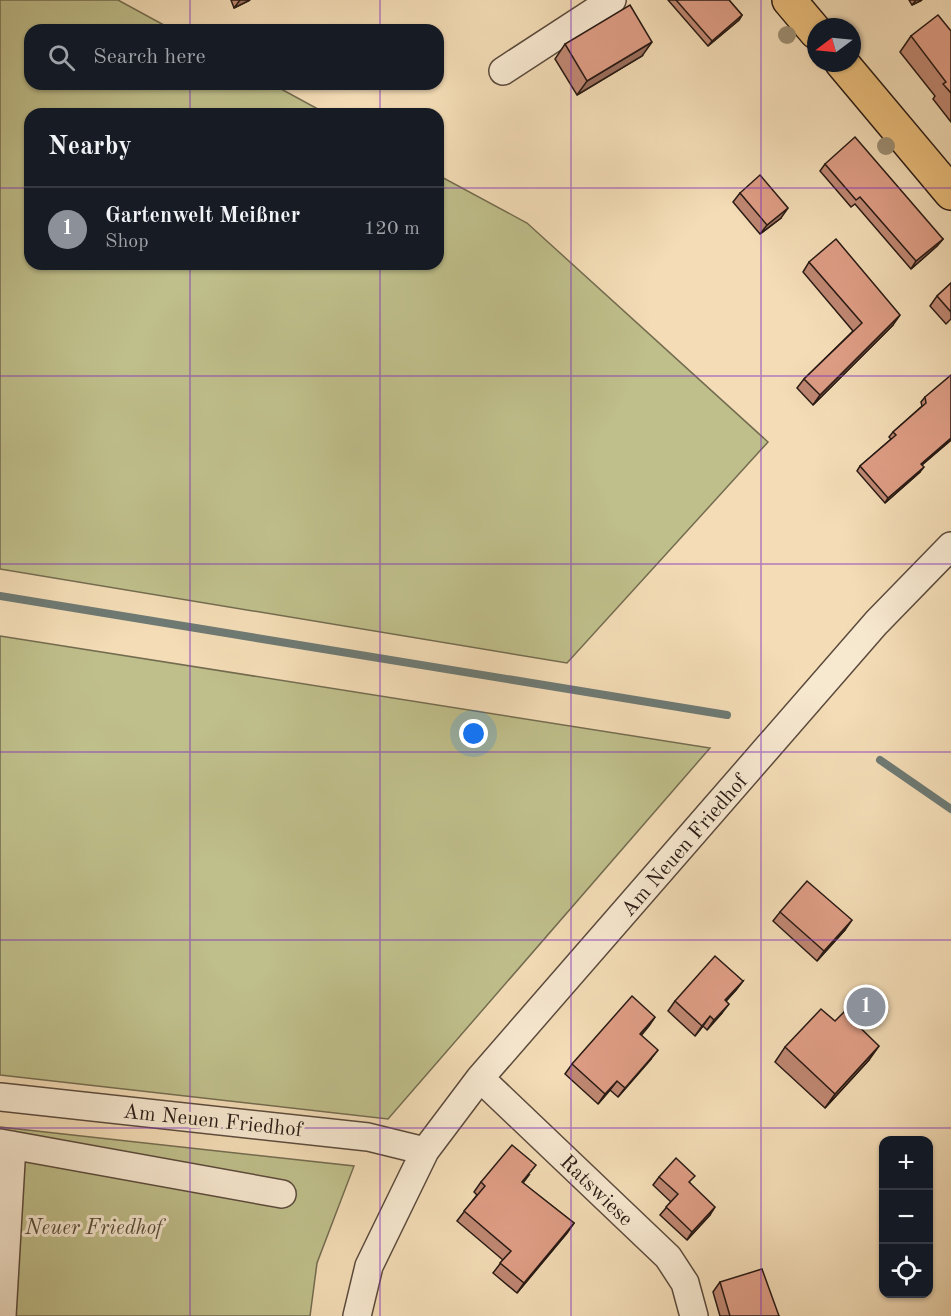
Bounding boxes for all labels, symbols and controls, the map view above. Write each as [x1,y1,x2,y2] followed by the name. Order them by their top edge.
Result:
[807,18,861,72] north arrow
[24,24,444,90] search box
[45,41,78,74] icon: search
[93,46,206,68] text: Search here
[48,134,132,160] text: Nearby
[105,205,300,227] text: Gartenwelt Meißner
[62,219,73,239] text: 1
[364,219,420,239] text: 120 m
[105,232,149,252] text: Shop
[459,719,488,748] your location
[618,770,753,921] street label: Am Neuen Friedhof
[846,984,886,1030] pin: 1
[122,1102,305,1141] street label: Am Neuen Friedhof
[879,1136,933,1298] map controls
[879,1136,933,1190] button: +
[555,1151,636,1231] street label: Ratswiese
[879,1190,933,1244] button: −
[24,1218,166,1239] park label: Neuer Friedhof
[879,1244,933,1298] button: locate

